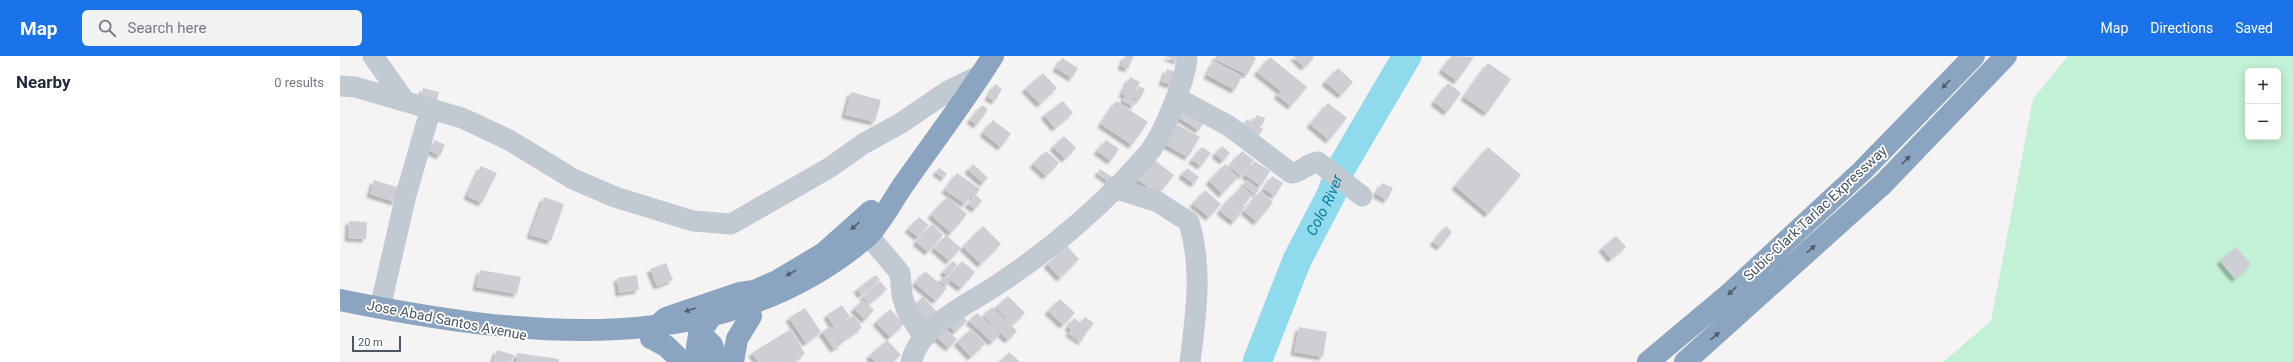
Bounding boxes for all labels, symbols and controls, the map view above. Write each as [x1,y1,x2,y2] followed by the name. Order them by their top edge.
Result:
[82,10,362,46] search box
[20,17,58,40] text: Map
[96,17,118,39] icon: search
[128,19,206,37] text: Search here
[2101,20,2128,36] text: Map
[2150,20,2213,36] text: Directions
[2235,20,2273,36] text: Saved
[2245,68,2281,140] map controls
[2245,68,2281,104] button: +
[16,72,71,92] text: Nearby
[274,75,324,90] text: 0 results
[1942,79,1951,89] one-way arrow
[2245,104,2281,140] button: −
[1740,142,1890,284] street label: Subic-Clark-Tarlac Expressway
[1901,155,1911,165] one-way arrow
[1302,171,1347,239] water label: Colo River
[850,222,860,231] one-way arrow
[1806,245,1817,254] one-way arrow
[785,270,796,277] one-way arrow
[1727,286,1737,296] one-way arrow
[366,297,528,343] street label: Jose Abad Santos Avenue
[684,307,696,313] one-way arrow
[1709,332,1720,341] one-way arrow
[352,334,401,353] scale bar
[358,336,383,349] text: 20 m

